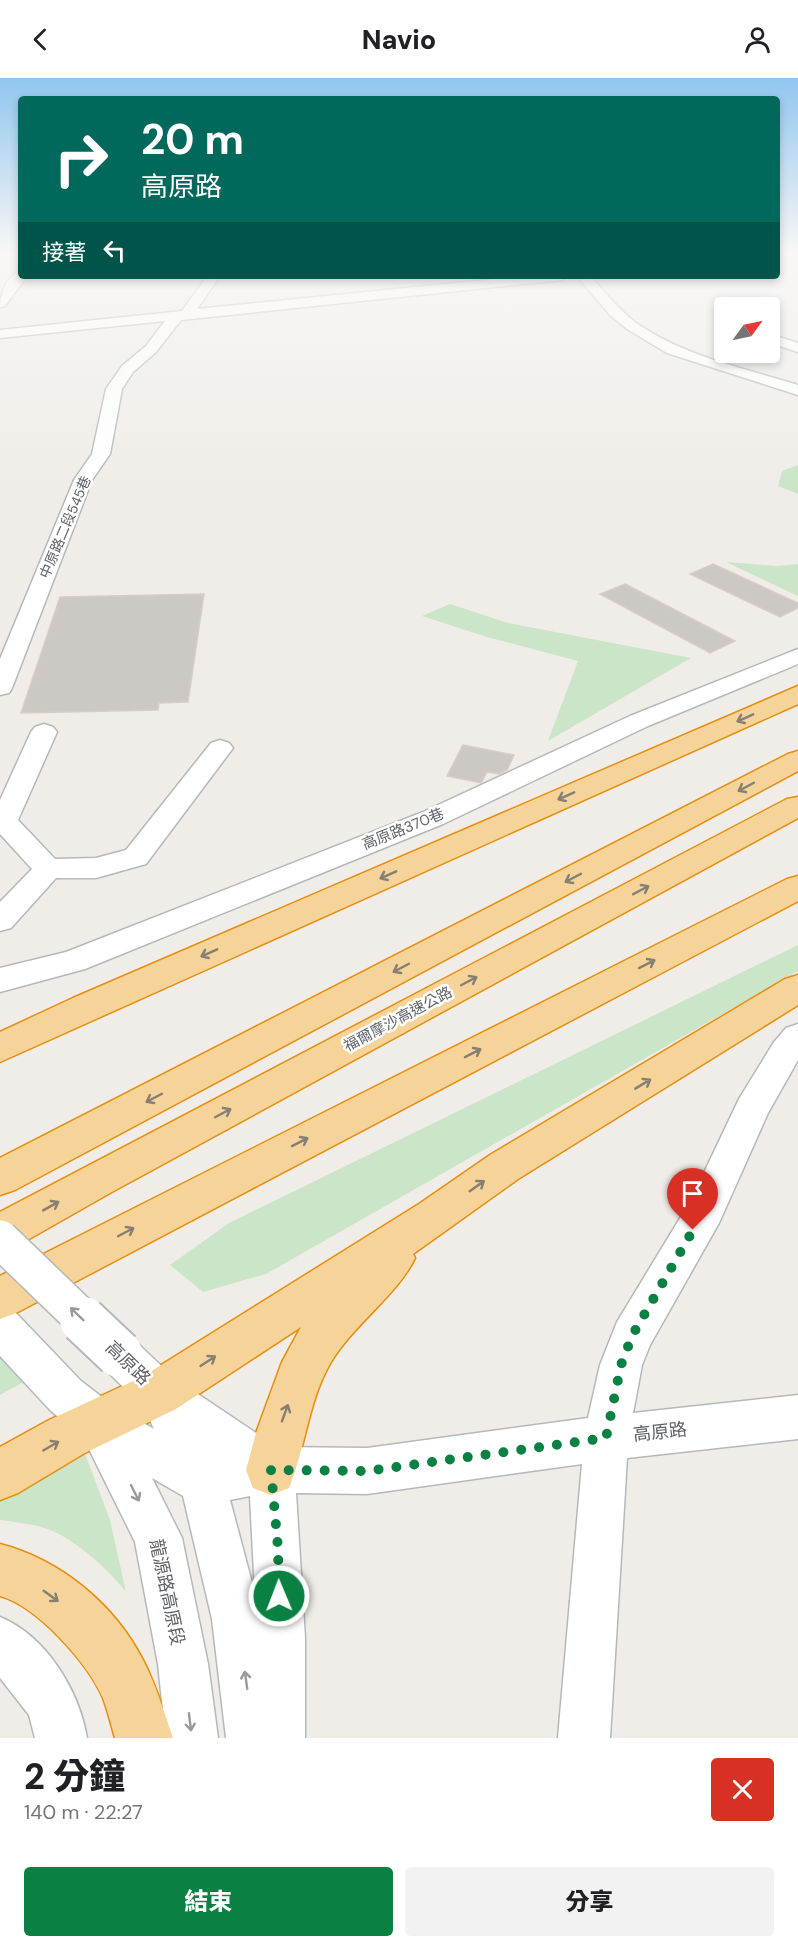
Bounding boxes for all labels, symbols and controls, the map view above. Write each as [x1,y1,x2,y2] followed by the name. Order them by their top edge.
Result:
[362,22,436,57] text: Navio
[24,23,57,56] icon: back
[741,23,774,56] icon: person
[141,112,244,167] text: 20 m
[42,120,120,198] icon: right
[141,169,222,204] text: 高原路
[98,234,131,267] icon: left
[42,238,86,267] text: 接著
[714,297,780,363] north arrow
[714,297,780,363] map controls
[35,473,95,581] street label: 中原路二段545巷
[736,712,754,724] one-way arrow
[738,781,755,793] one-way arrow
[558,791,576,802] one-way arrow
[359,803,447,855] street label: 高原路370巷
[379,870,397,881] one-way arrow
[565,873,583,884] one-way arrow
[631,884,649,895] one-way arrow
[201,948,219,959] one-way arrow
[637,958,655,969] one-way arrow
[392,963,410,975] one-way arrow
[459,975,477,986] one-way arrow
[340,982,456,1056] street label: 福爾摩沙高速公路
[464,1047,482,1059] one-way arrow
[634,1077,651,1089] one-way arrow
[145,1093,163,1104] one-way arrow
[213,1107,231,1118] one-way arrow
[290,1136,308,1148] one-way arrow
[667,1168,718,1230] pin
[676,1177,709,1210] icon: arrive
[469,1180,485,1192] one-way arrow
[42,1199,59,1211] one-way arrow
[117,1225,135,1237] one-way arrow
[70,1306,85,1321] one-way arrow
[100,1336,156,1390] street label: 高原路
[199,1354,216,1366] one-way arrow
[281,1404,292,1423] one-way arrow
[632,1417,688,1447] street label: 高原路
[42,1439,59,1451] one-way arrow
[130,1484,141,1502] one-way arrow
[144,1537,190,1647] street label: 龍源路高原段
[247,1564,311,1628] position arrow
[43,1590,59,1602] one-way arrow
[240,1670,251,1690] one-way arrow
[185,1711,196,1731] one-way arrow
[24,1753,125,1800] text: 2 分鐘
[711,1758,774,1821] button: close
[24,1799,143,1825] text: 140 m · 22:27
[24,1867,393,1936] button: 結束
[405,1867,774,1936] button: 分享

